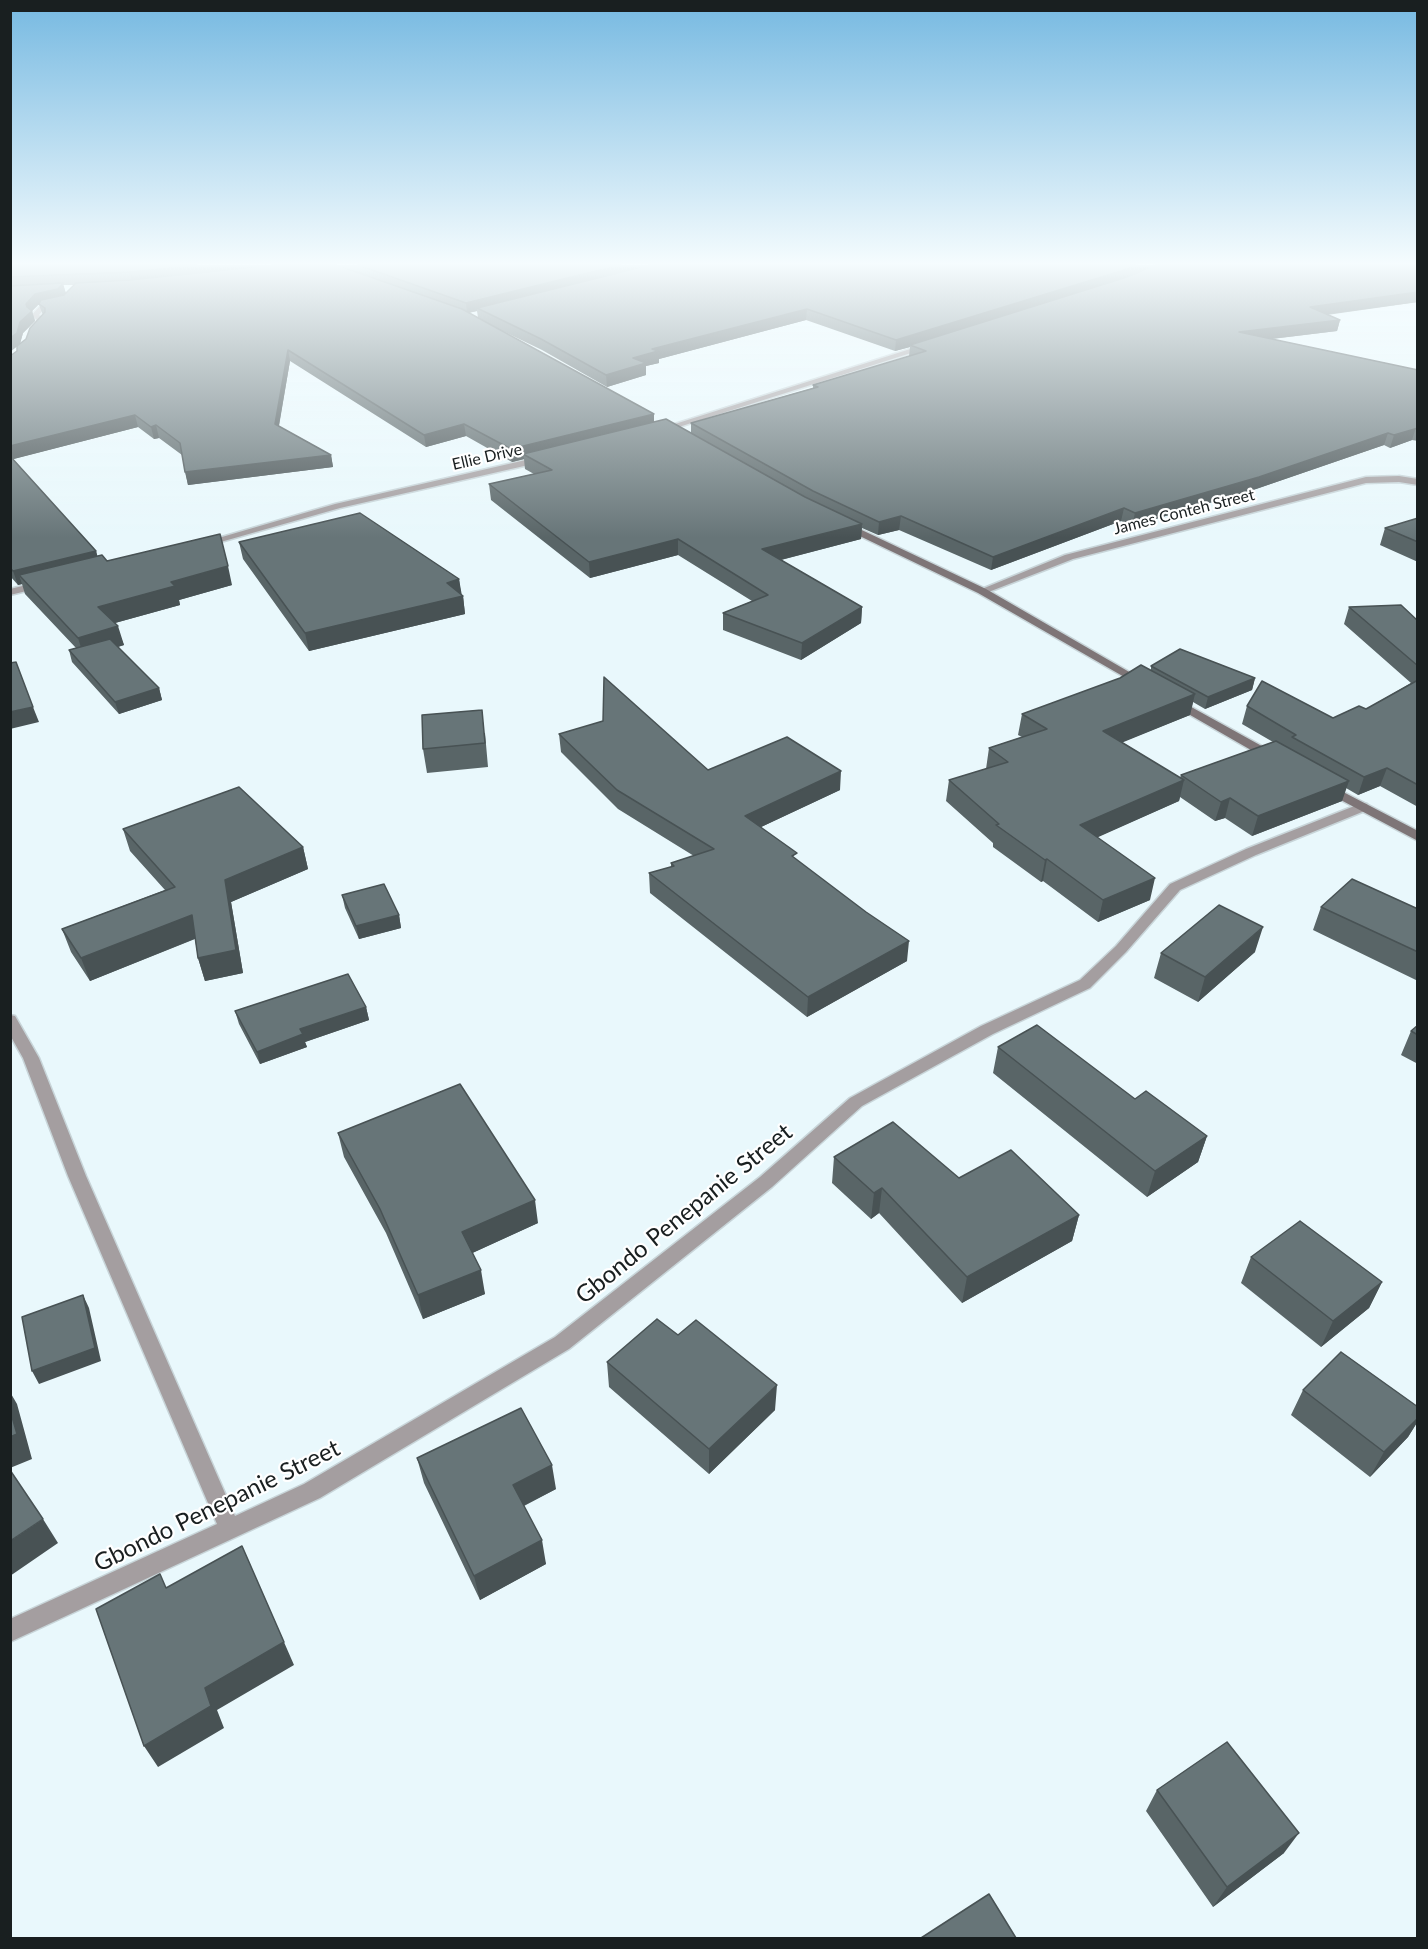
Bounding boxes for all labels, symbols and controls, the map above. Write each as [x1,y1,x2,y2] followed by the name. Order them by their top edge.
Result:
[450,440,524,474] street label: Ellie Drive
[1111,485,1257,539] street label: James Conteh Street
[570,1118,798,1310] street label: Gbondo Penepanie Street
[89,1434,345,1578] street label: Gbondo Penepanie Street

